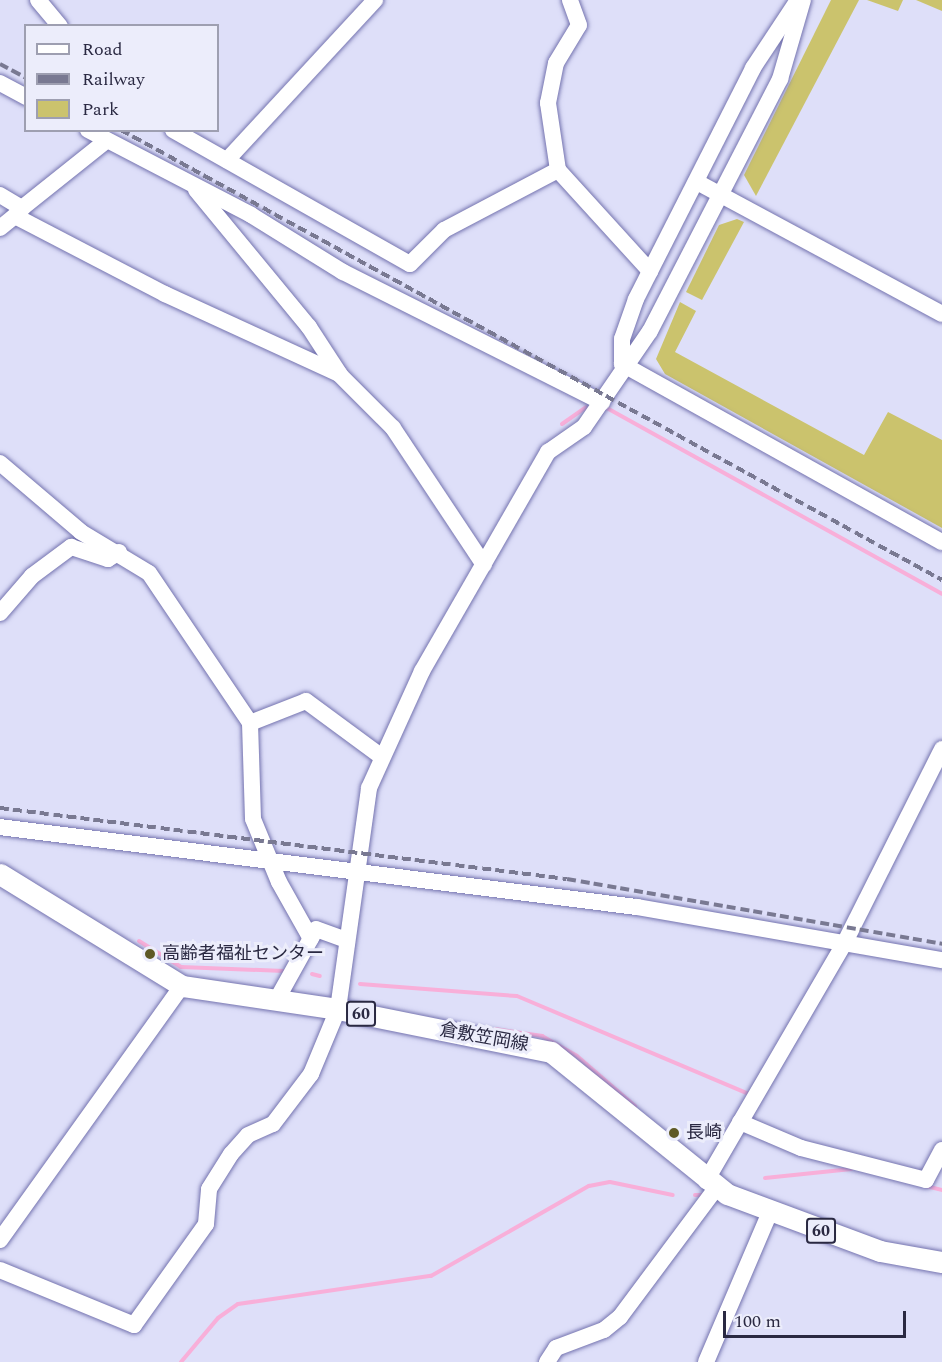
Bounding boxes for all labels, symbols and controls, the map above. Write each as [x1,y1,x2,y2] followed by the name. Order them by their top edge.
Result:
[24,24,219,132] legend
[82,36,123,63] text: Road
[82,66,145,93] text: Railway
[82,96,119,123] text: Park
[162,943,324,965] place label: 高齢者福祉センター
[143,947,157,961] marker: 高齢者福祉センター
[346,1001,376,1027] road number: 60
[438,1020,530,1056] street label: 倉敷笠岡線
[686,1122,722,1144] place label: 長崎
[667,1126,681,1140] marker: 長崎
[806,1218,836,1244] road number: 60
[726,1299,909,1337] scale bar
[734,1308,781,1335] text: 100 m

